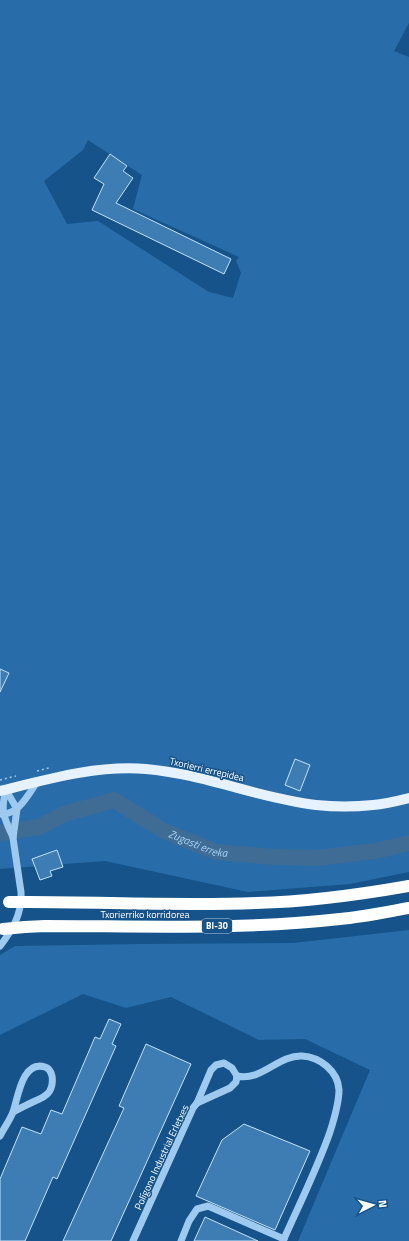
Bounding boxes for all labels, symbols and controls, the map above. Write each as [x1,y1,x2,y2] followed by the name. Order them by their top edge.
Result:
[168,754,246,785] street label: Txorierri errepidea
[166,826,229,861] water label: Zugasti erreka
[100,907,190,922] street label: Txorierriko korridorea
[202,919,232,933] road number: BI-30
[130,1102,193,1212] street label: Polígono Industrial Erletxes
[353,1185,393,1225] north arrow
[375,1199,391,1209] text: N

